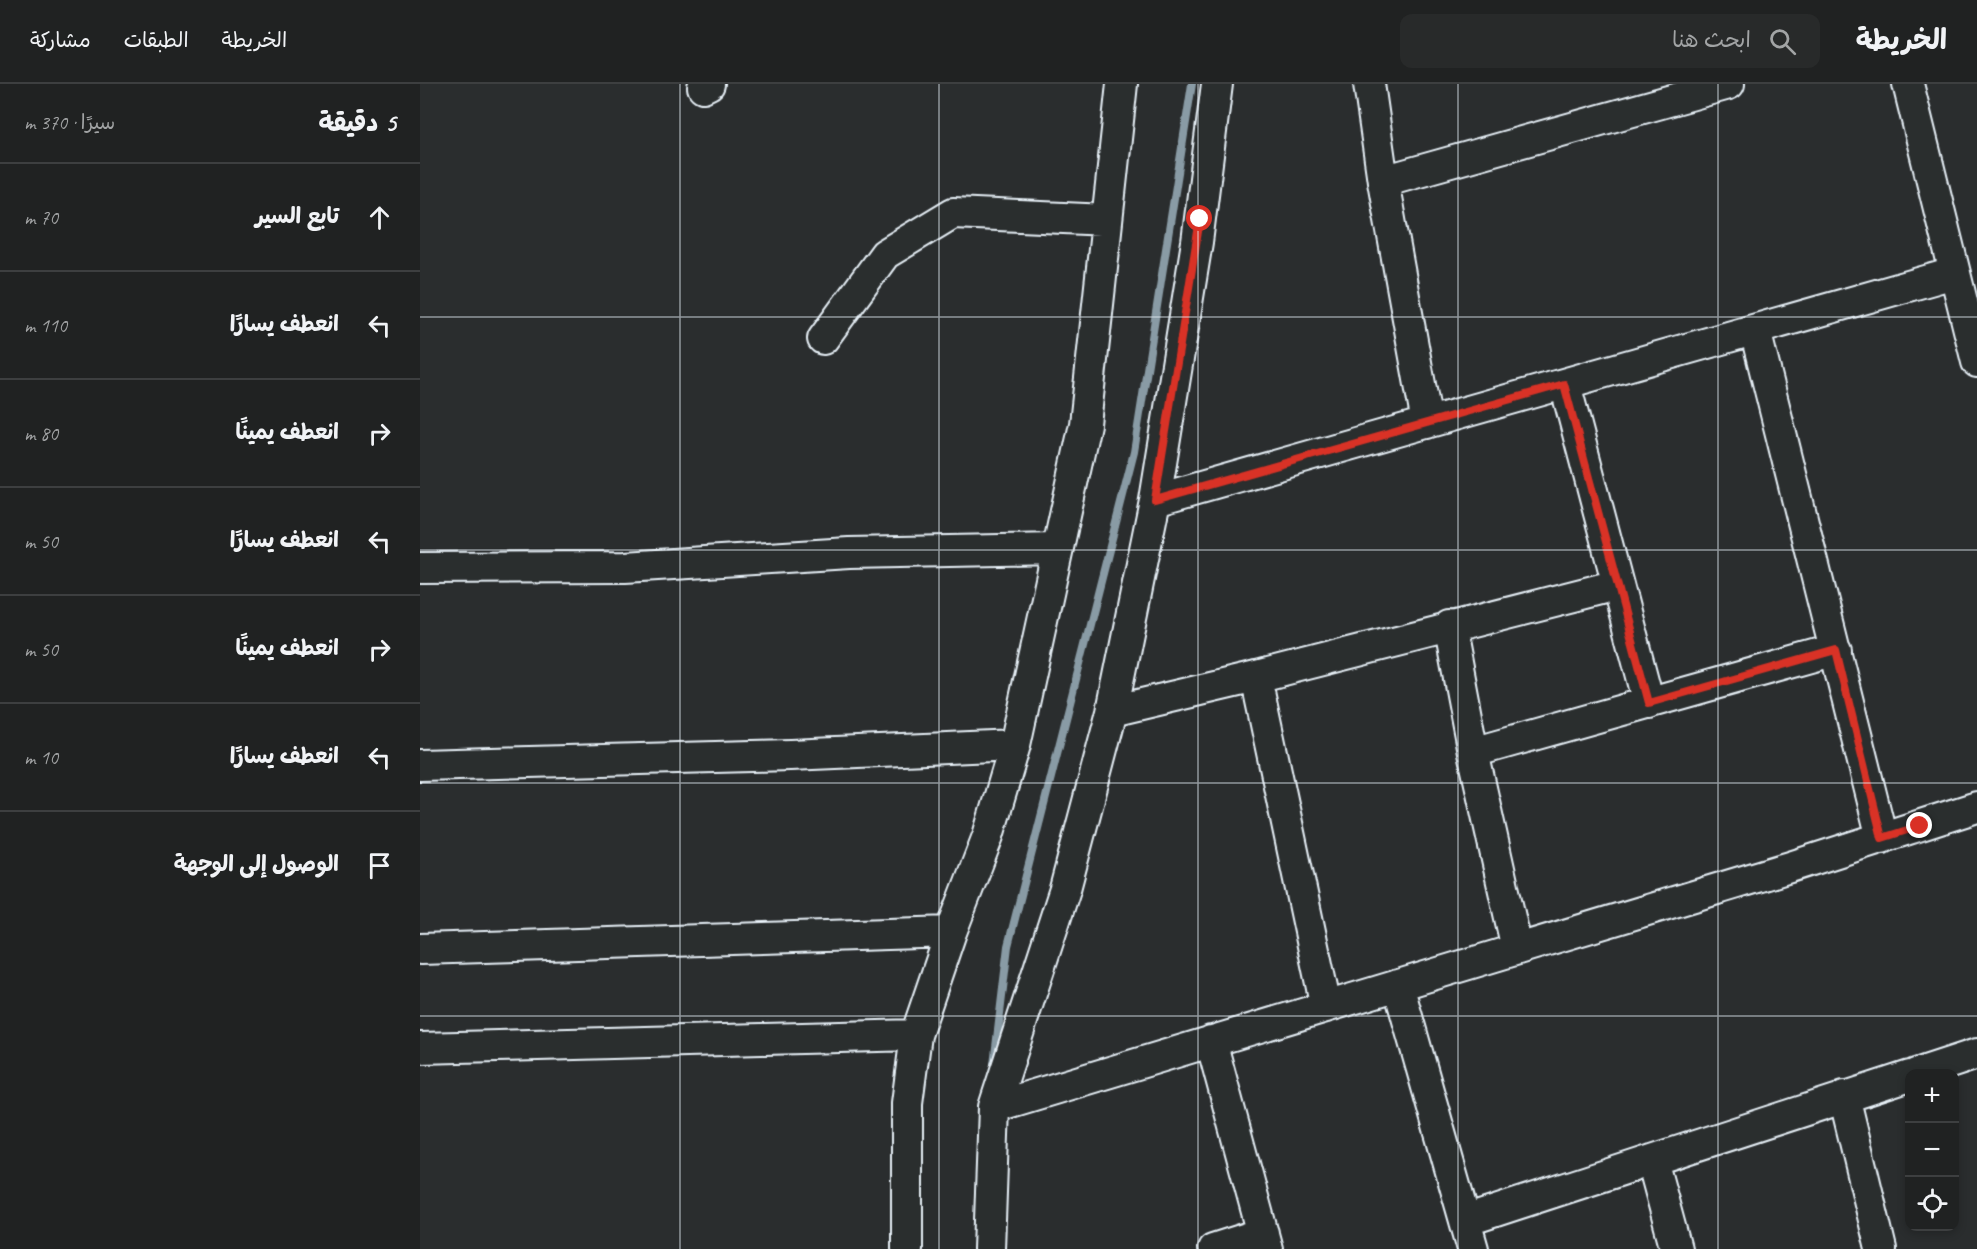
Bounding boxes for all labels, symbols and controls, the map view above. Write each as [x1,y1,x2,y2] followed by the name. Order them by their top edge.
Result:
[1400,14,1820,68] search box
[1856,22,1947,57] text: الخريطة
[1766,25,1799,58] icon: search
[1672,26,1751,54] text: ابحث هنا
[30,27,91,53] text: مشاركة
[124,27,189,53] text: الطبقات
[222,27,287,53] text: الخريطة
[318,106,396,139] text: 5 دقيقة
[24,110,115,135] text: سيرًا · 370 m
[363,201,396,234] icon: ahead
[255,202,339,230] text: تابع السير
[24,205,58,230] text: 70 m
[1186,205,1212,231] route start
[363,309,396,342] icon: left
[230,310,339,338] text: انعطف يسارًا
[24,313,67,338] text: 110 m
[363,417,396,450] icon: right
[235,418,339,446] text: انعطف يمينًا
[24,421,58,446] text: 80 m
[363,525,396,558] icon: left
[230,526,339,554] text: انعطف يسارًا
[24,529,58,554] text: 50 m
[363,633,396,666] icon: right
[235,634,339,662] text: انعطف يمينًا
[24,637,58,662] text: 50 m
[363,741,396,774] icon: left
[230,742,339,770] text: انعطف يسارًا
[24,745,58,770] text: 10 m
[1906,812,1932,838] route end
[363,849,396,882] icon: arrive
[174,850,339,878] text: الوصول إلى الوجهة
[1905,1069,1959,1231] map controls
[1905,1069,1959,1123] button: +
[1905,1123,1959,1177] button: −
[1905,1177,1959,1231] button: locate

